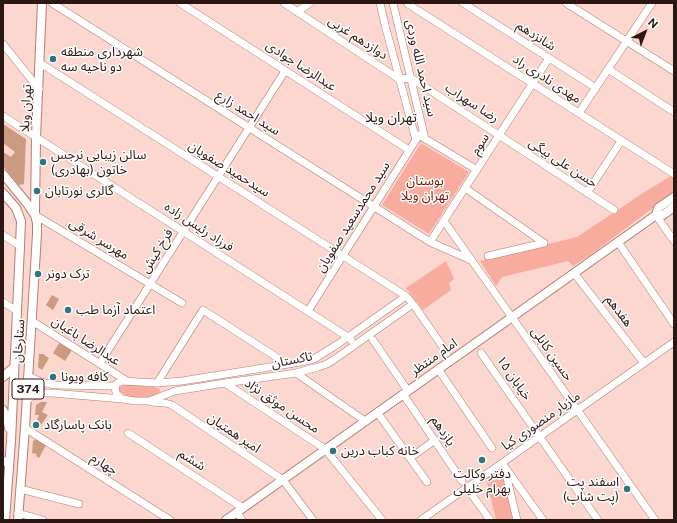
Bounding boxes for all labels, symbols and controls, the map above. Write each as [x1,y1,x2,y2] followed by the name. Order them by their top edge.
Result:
[625,12,665,52] north arrow
[325,13,391,63] street label: دوازدهم غربی
[646,16,660,30] text: N
[402,18,440,118] street label: سید احمد الله وردی
[514,18,558,54] street label: شانزدهم
[263,37,339,95] street label: عبدالرضا جوادی
[61,44,143,75] place label: شهرداری منطقه دو ناحیه سه
[510,51,584,107] street label: مهدی نادری راد
[48,54,58,64] marker: شهرداری منطقه دو ناحیه سه
[442,80,502,126] street label: رضا سهراب
[17,84,35,132] street label: تهران ویلا
[213,87,283,139] street label: سید احمد زارع
[365,110,417,126] district label: تهران ویلا
[467,130,493,158] street label: سوم
[526,135,600,191] street label: حسن علی بیگی
[185,138,273,200] street label: سیدحمید صفویان
[51,147,146,178] place label: سالن زیبایی نرجس خاتون (بهادری)
[38,157,48,167] marker: سالن زیبایی نرجس خاتون (بهادری)
[313,159,393,275] street label: سید محمدسعید صفویان
[401,173,449,204] park label: بوستان تهران ویلا
[45,183,114,199] place label: گالری نورتابان
[32,186,42,196] marker: گالری نورتابان
[162,199,236,255] street label: فرزاد رئیس زاده
[66,215,132,263] street label: مهرسر شرقی
[137,226,177,276] street label: فرخ کیش
[46,266,90,282] place label: ترک دونر
[33,269,43,279] marker: ترک دونر
[602,292,636,330] street label: هفدهم
[76,302,155,318] place label: اعتماد آزما طب
[63,305,73,315] marker: اعتماد آزما طب
[49,313,123,369] street label: عبدالرضا باغبان
[10,319,28,363] street label: ستارخان
[528,324,576,384] street label: حسین کابلی
[408,335,460,379] street label: امام منتظر
[270,348,314,372] street label: تاکستان
[493,353,535,403] street label: خیابان ۱۵
[61,369,109,385] place label: کافه ویونا
[48,372,58,382] marker: کافه ویونا
[242,375,322,437] street label: محسن موثق نژاد
[12,379,44,399] road number: 374
[499,388,583,454] street label: مازیار منصوری کیا
[205,410,263,456] street label: امیر همتیان
[427,413,459,449] street label: یازدهم
[44,417,112,433] place label: بانک پاسارگاد
[31,420,41,430] marker: بانک پاسارگاد
[341,443,419,459] place label: خانه کباب درین
[176,446,208,474] street label: ششم
[328,446,338,456] marker: خانه کباب درین
[88,450,120,478] street label: چهارم
[477,455,487,465] marker: دفتر وکالت بهرام خلیلی
[453,466,511,497] place label: دفتر وکالت بهرام خلیلی
[563,474,619,505] place label: اسفند پت (پت شاپ)
[622,484,632,494] marker: اسفند پت (پت شاپ)

